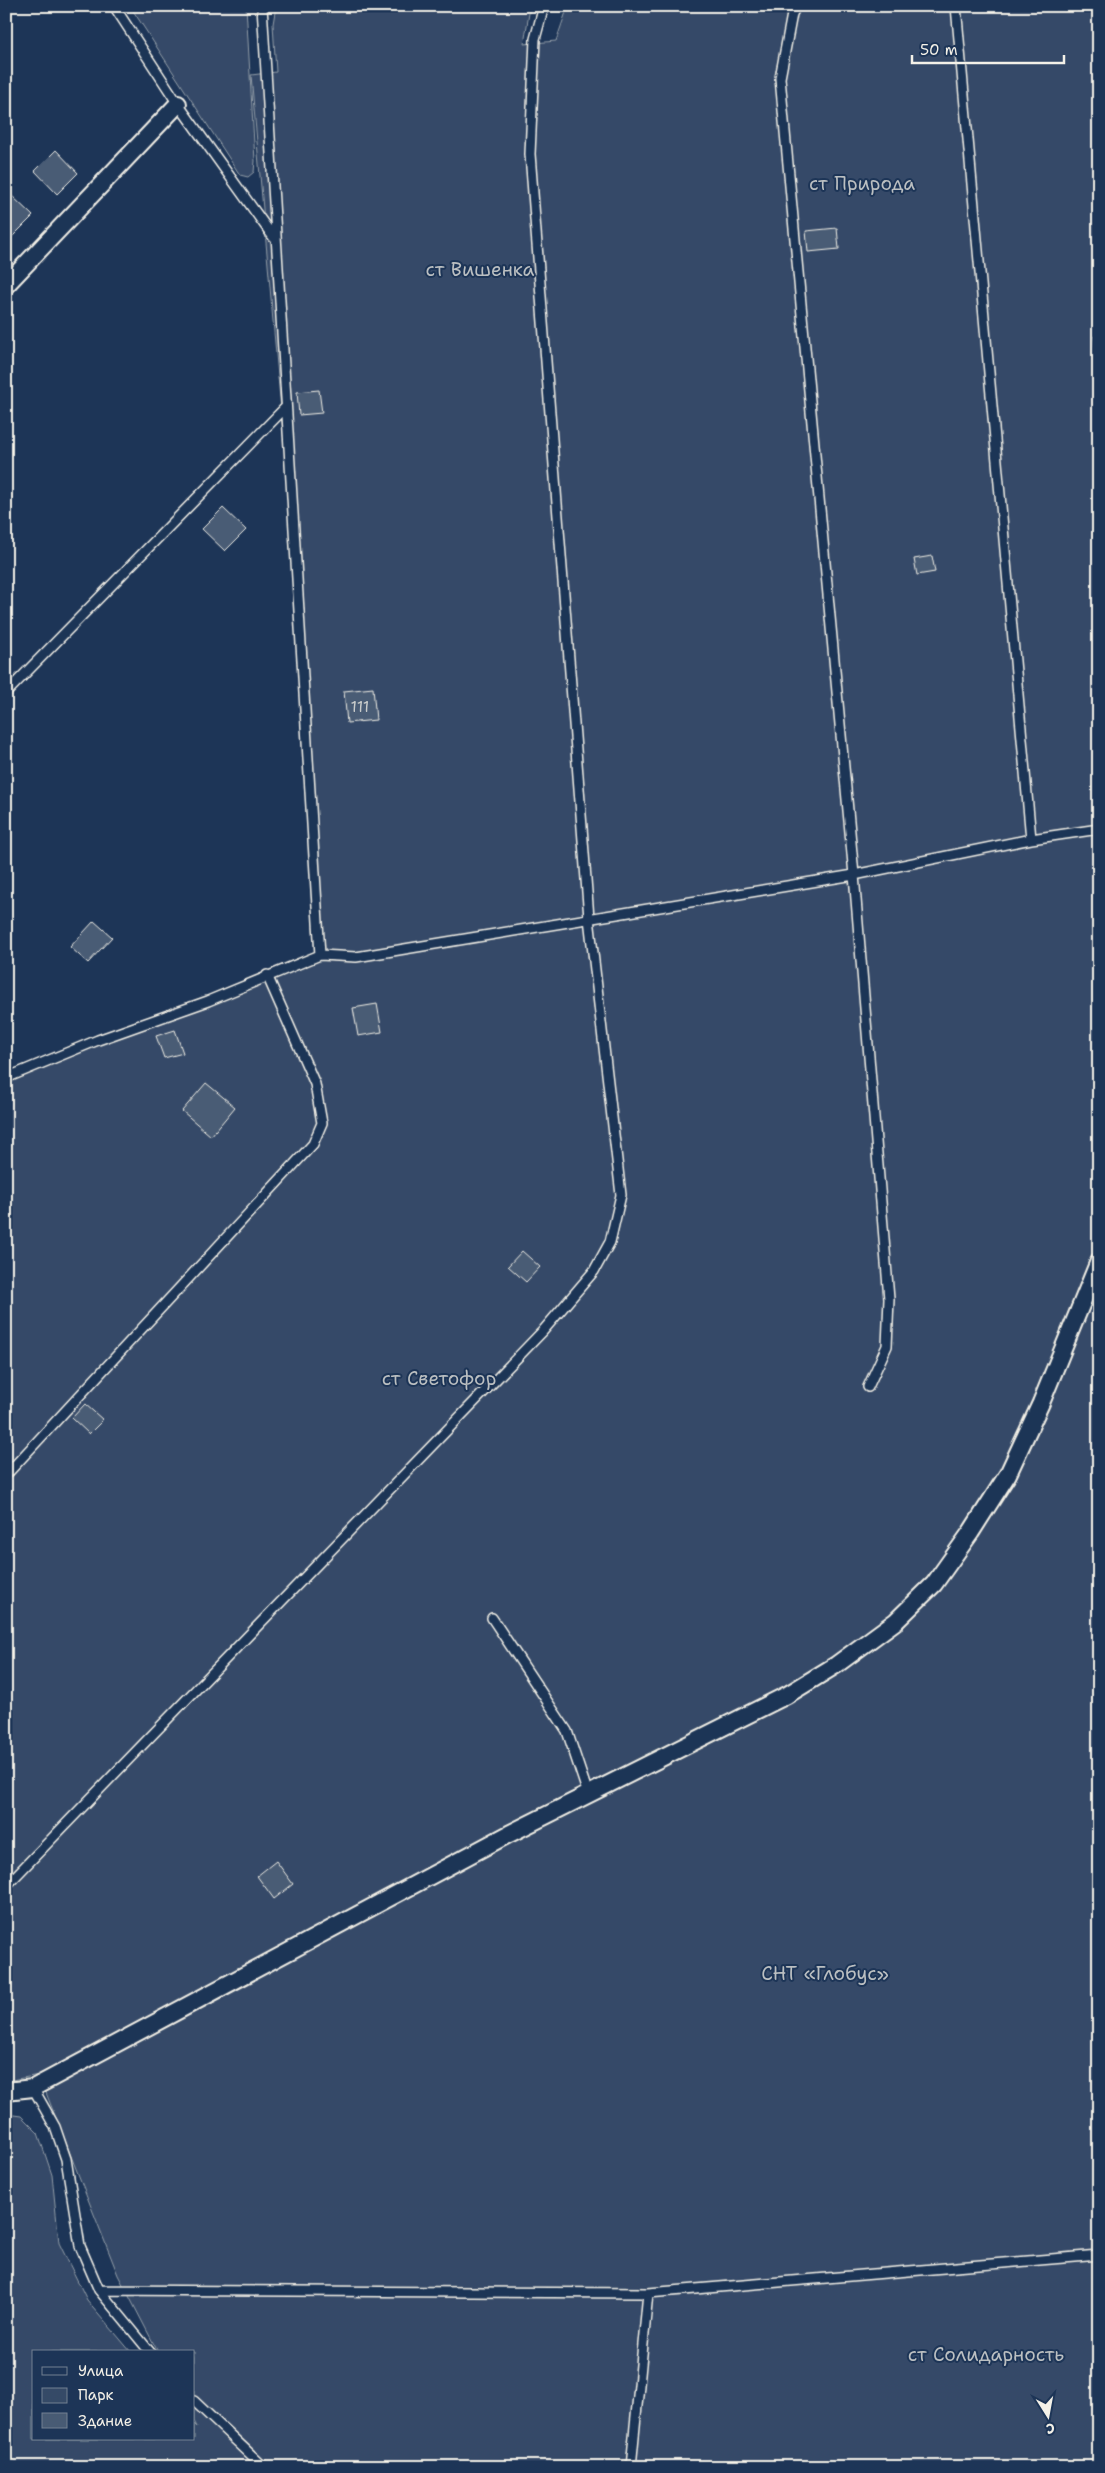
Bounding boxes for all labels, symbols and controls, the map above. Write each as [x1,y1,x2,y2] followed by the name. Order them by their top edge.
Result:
[912,32,1065,64] scale bar
[920,40,958,60] text: 50 m
[809,171,915,196] park label: ст Природа
[426,257,535,282] park label: ст Вишенка
[351,696,369,717] house number: 111
[382,1366,496,1391] park label: ст Светофор
[761,1961,889,1986] park label: СНТ «Глобус»
[908,2342,1064,2367] park label: ст Солидарность
[32,2350,195,2440] legend
[78,2361,124,2381] text: Улица
[78,2385,114,2405] text: Парк
[1022,2390,1072,2440] north arrow
[78,2411,132,2431] text: Здание
[1045,2419,1056,2438] text: С

